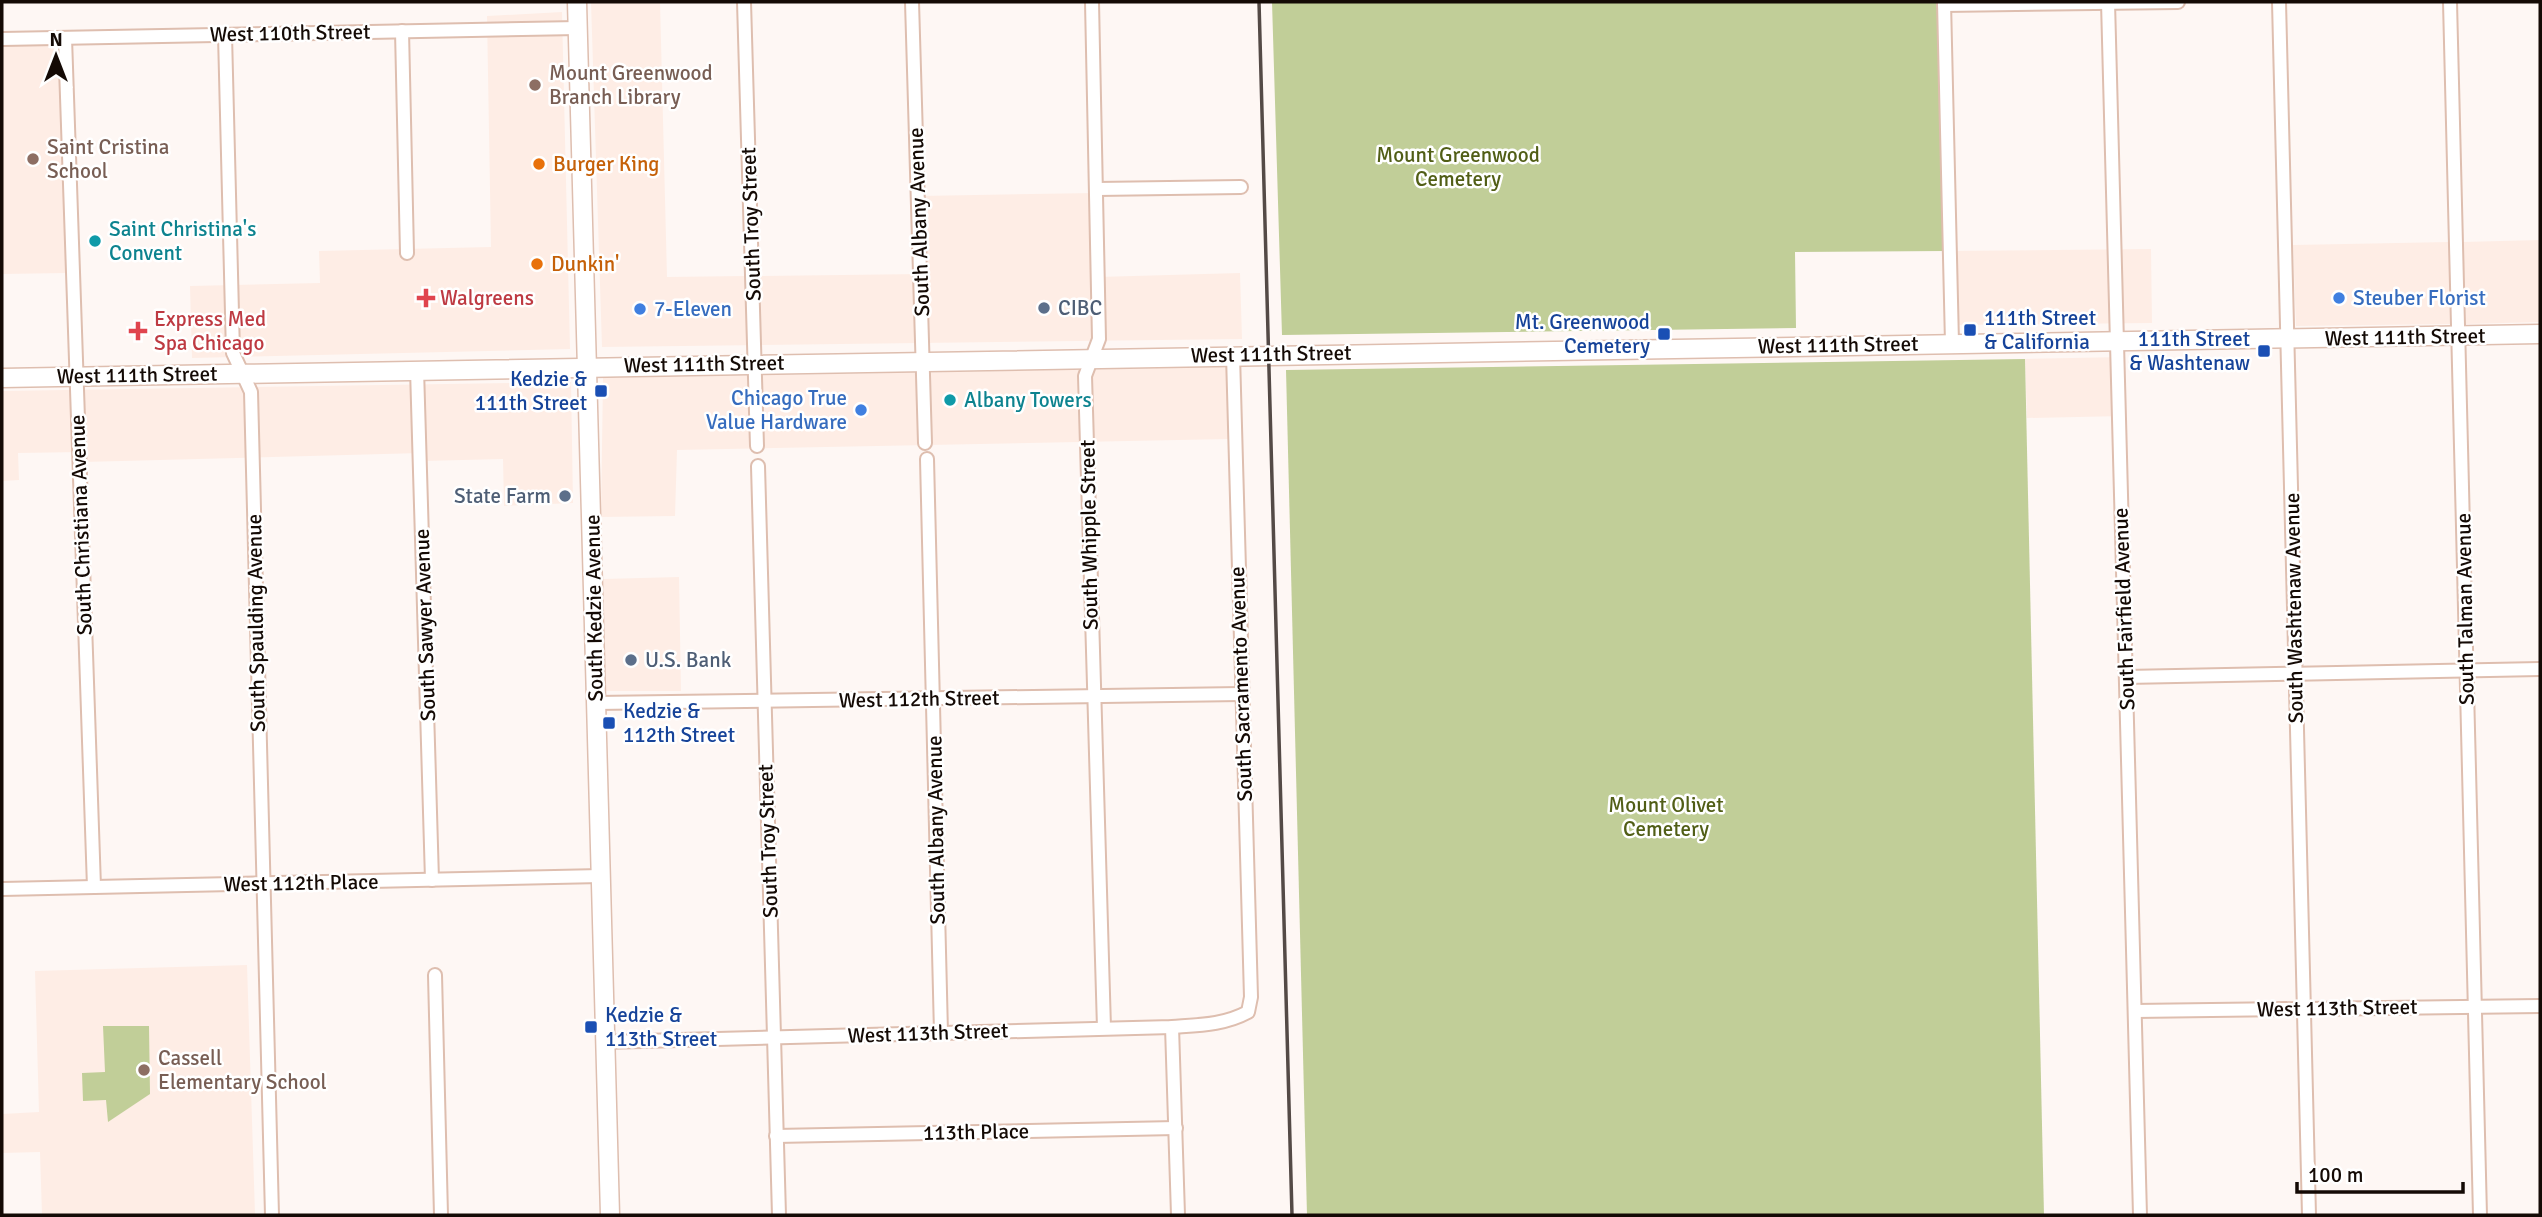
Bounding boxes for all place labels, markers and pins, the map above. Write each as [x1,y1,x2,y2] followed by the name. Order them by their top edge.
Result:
[549,60,713,110] place label: Mount Greenwood Branch Library
[527,77,543,93] marker: Mount Greenwood Branch Library
[47,134,169,184] place label: Saint Cristina School
[25,151,41,167] marker: Saint Cristina School
[553,151,659,177] place label: Burger King
[531,156,547,172] marker: Burger King
[109,216,256,266] place label: Saint Christina's Convent
[87,233,103,249] marker: Saint Christina's Convent
[551,251,619,277] place label: Dunkin'
[529,256,545,272] marker: Dunkin'
[440,285,534,311] place label: Walgreens
[2353,285,2486,311] place label: Steuber Florist
[418,290,434,306] marker: Walgreens
[2331,290,2347,306] marker: Steuber Florist
[1058,295,1102,321] place label: CIBC
[654,296,732,322] place label: 7-Eleven
[1036,300,1052,316] marker: CIBC
[632,301,648,317] marker: 7-Eleven
[1984,305,2096,355] place label: 111th Street & California
[154,306,266,356] place label: Express Med Spa Chicago
[1515,309,1650,359] place label: Mt. Greenwood Cemetery
[128,321,148,341] marker: Express Med Spa Chicago
[1962,322,1978,338] marker: 111th Street & California
[1656,326,1672,342] marker: Mt. Greenwood Cemetery
[2129,326,2250,376] place label: 111th Street & Washtenaw
[2256,343,2272,359] marker: 111th Street & Washtenaw
[475,366,587,416] place label: Kedzie & 111th Street
[593,383,609,399] marker: Kedzie & 111th Street
[706,385,847,435] place label: Chicago True Value Hardware
[964,387,1092,413] place label: Albany Towers
[942,392,958,408] marker: Albany Towers
[853,402,869,418] marker: Chicago True Value Hardware
[454,483,551,509] place label: State Farm
[557,488,573,504] marker: State Farm
[645,647,732,673] place label: U.S. Bank
[623,652,639,668] marker: U.S. Bank
[623,698,735,748] place label: Kedzie & 112th Street
[601,715,617,731] marker: Kedzie & 112th Street
[605,1002,717,1052] place label: Kedzie & 113th Street
[583,1019,599,1035] marker: Kedzie & 113th Street
[158,1045,327,1095] place label: Cassell Elementary School
[136,1062,152,1078] marker: Cassell Elementary School

